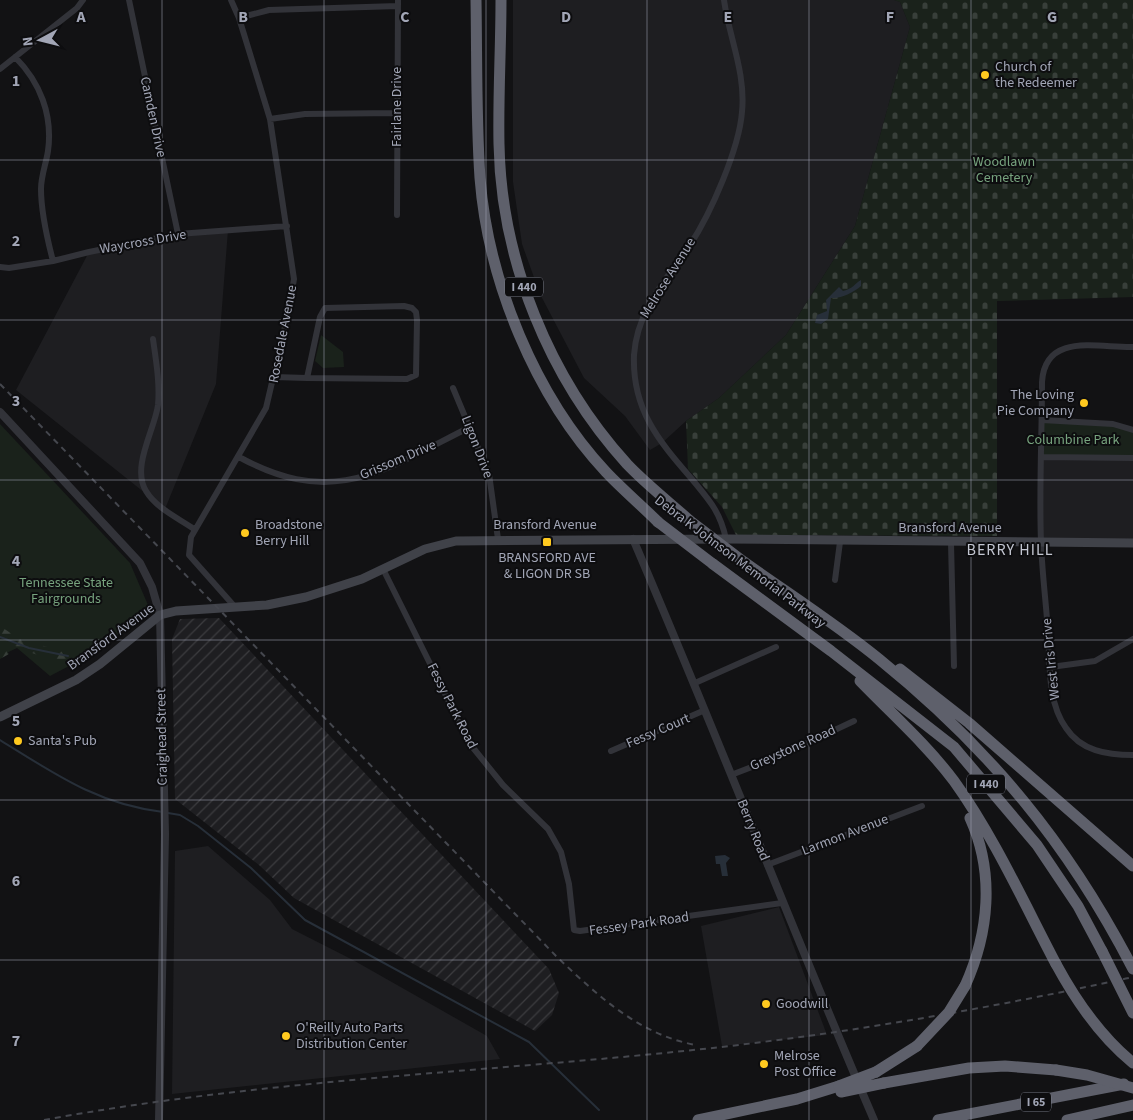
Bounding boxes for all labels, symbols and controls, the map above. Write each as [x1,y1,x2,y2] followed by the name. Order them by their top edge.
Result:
[75,6,86,28] text: A
[238,6,248,28] text: B
[400,6,410,28] text: C
[561,6,571,28] text: D
[724,6,732,28] text: E
[886,6,894,28] text: F
[1047,6,1057,28] text: G
[15,15,65,65] north arrow
[18,36,39,47] text: N
[995,57,1077,93] place label: Church of the Redeemer
[387,67,407,147] street label: Fairlane Drive
[979,69,991,81] marker: Church of the Redeemer
[12,70,20,92] text: 1
[135,75,171,159] street label: Camden Drive
[973,152,1035,188] park label: Woodlawn Cemetery
[98,225,188,259] street label: Waycross Drive
[12,230,20,252] text: 2
[635,234,701,322] street label: Melrose Avenue
[505,278,543,296] road number: I 440
[264,283,302,385] street label: Rosedale Avenue
[997,385,1074,421] place label: The Loving Pie Company
[12,390,20,412] text: 3
[1078,397,1090,409] marker: The Loving Pie Company
[456,413,498,481] street label: Ligon Drive
[1026,430,1120,450] park label: Columbine Park
[357,435,439,485] street label: Grissom Drive
[650,491,830,633] street label: Debra K Johnson Memorial Parkway
[255,515,323,551] place label: Broadstone Berry Hill
[493,515,597,535] street label: Bransford Avenue
[898,518,1002,538] street label: Bransford Avenue
[239,527,251,539] marker: Broadstone Berry Hill
[541,536,553,548] marker: BRANSFORD AVE & LIGON DR SB
[966,539,1054,561] district label: BERRY HILL
[498,548,596,584] place label: BRANSFORD AVE & LIGON DR SB
[12,550,21,572] text: 4
[19,573,113,609] park label: Tennessee State Fairgrounds
[63,599,159,675] street label: Bransford Avenue
[1037,617,1065,701] street label: West Iris Drive
[422,660,482,752] street label: Fessy Park Road
[151,688,173,786] street label: Craighead Street
[623,708,693,753] street label: Fessy Court
[12,710,20,732] text: 5
[747,720,839,776] street label: Greystone Road
[28,731,97,751] place label: Santa's Pub
[12,735,24,747] marker: Santa's Pub
[967,774,1005,794] road number: I 440
[732,796,774,864] street label: Berry Road
[799,809,891,861] street label: Larmon Avenue
[12,870,20,892] text: 6
[588,907,690,941] street label: Fessey Park Road
[776,994,829,1014] place label: Goodwill
[760,998,772,1010] marker: Goodwill
[296,1018,407,1054] place label: O'Reilly Auto Parts Distribution Center
[12,1030,20,1052] text: 7
[280,1030,292,1042] marker: O'Reilly Auto Parts Distribution Center
[774,1046,836,1082] place label: Melrose Post Office
[758,1058,770,1070] marker: Melrose Post Office
[1021,1092,1051,1112] road number: I 65

